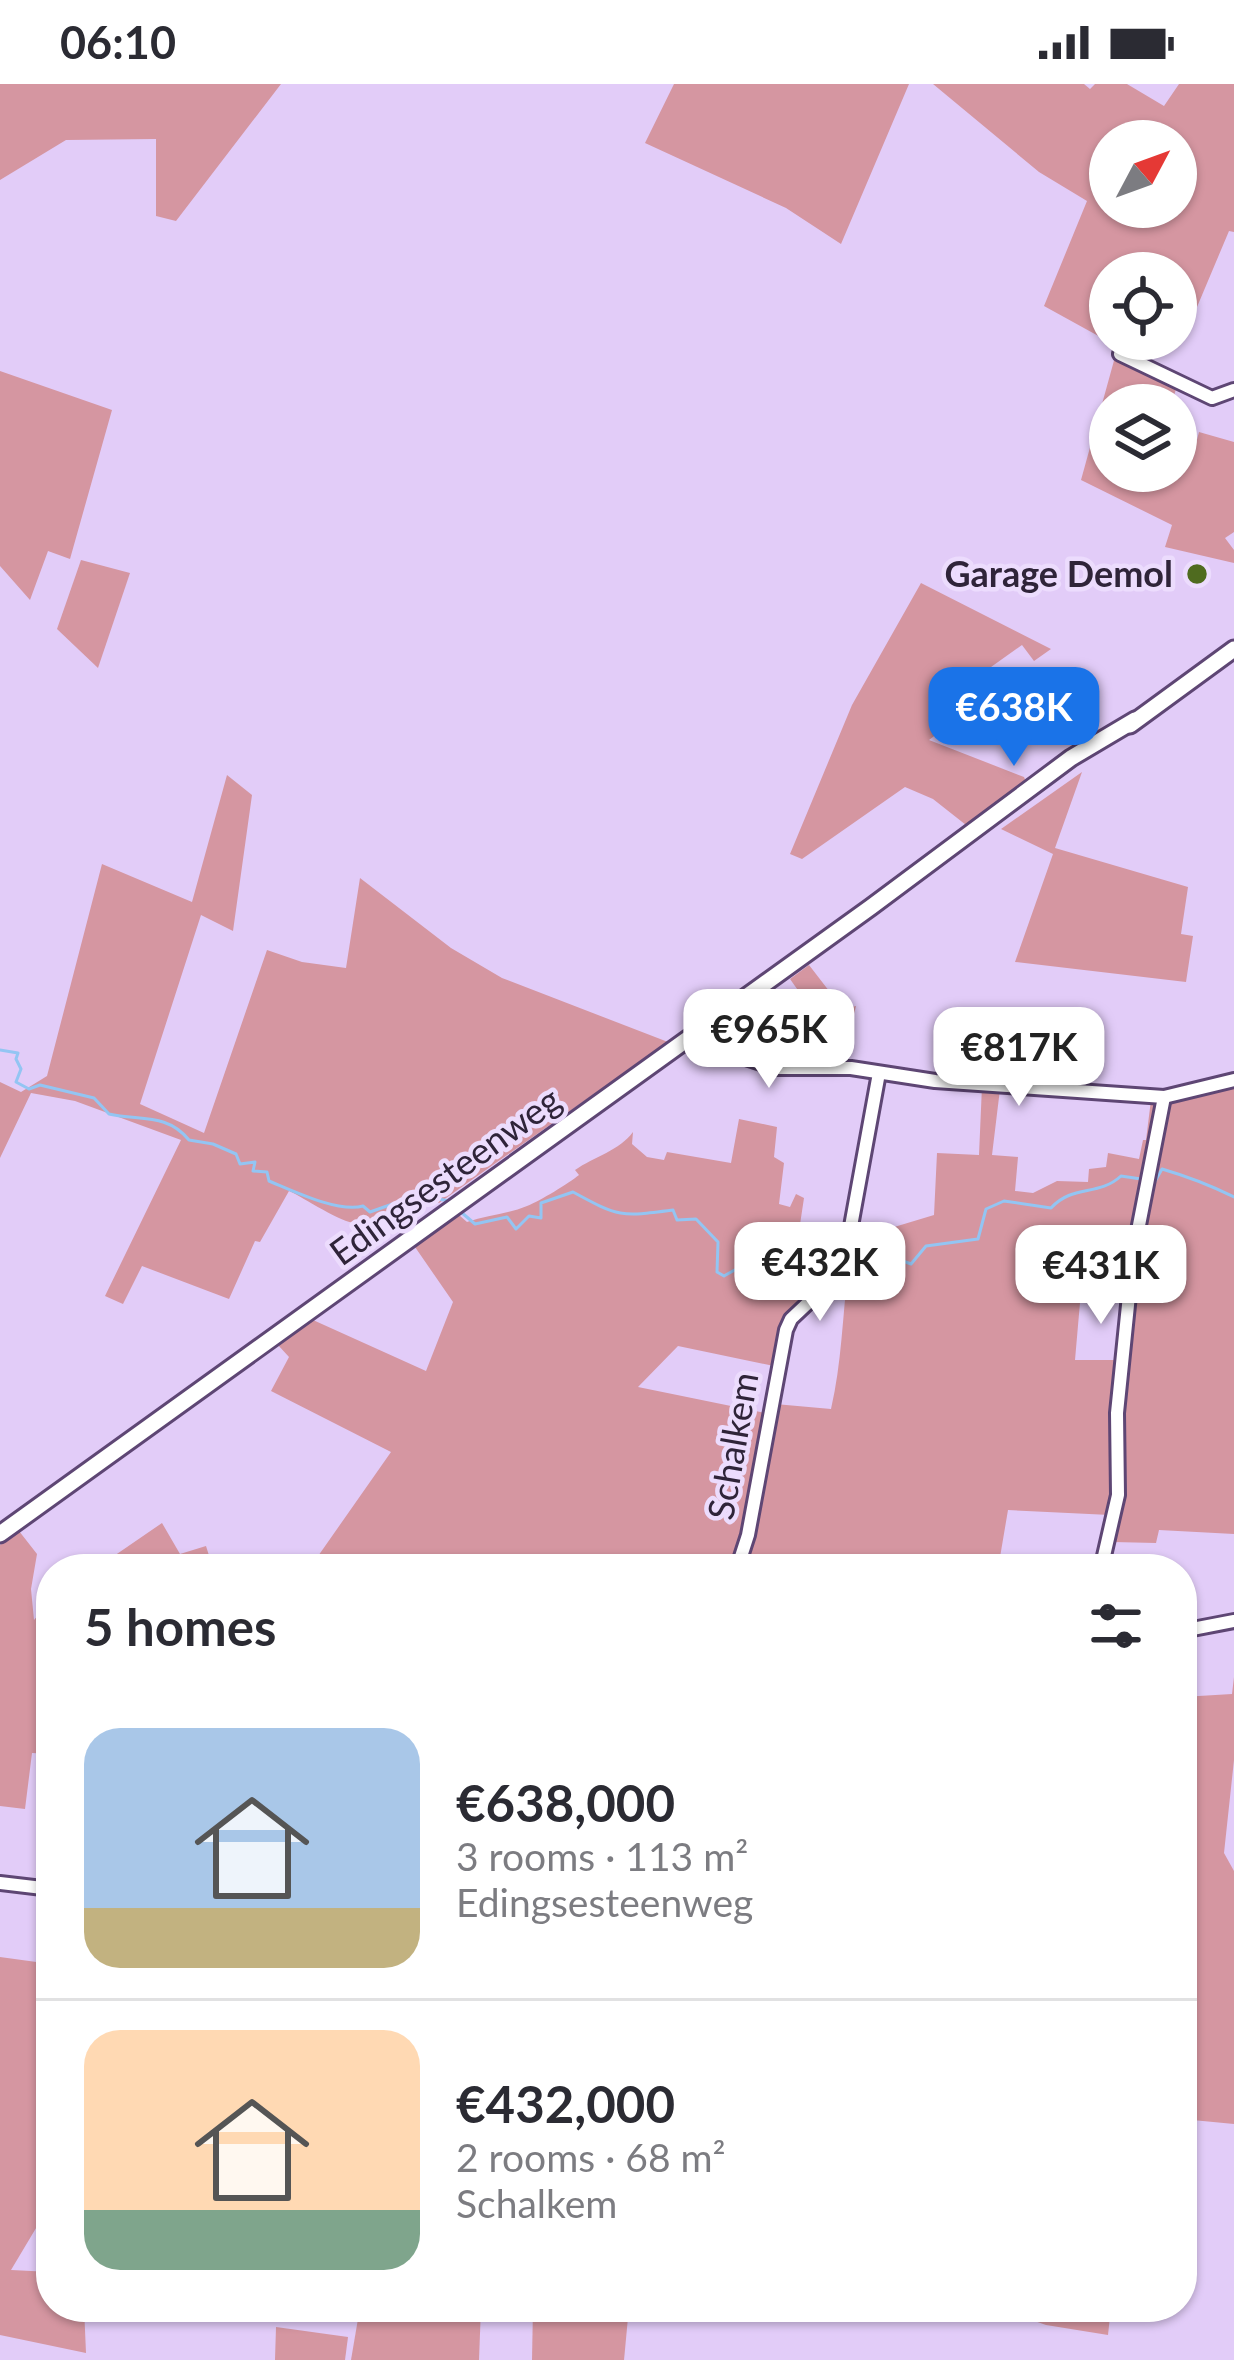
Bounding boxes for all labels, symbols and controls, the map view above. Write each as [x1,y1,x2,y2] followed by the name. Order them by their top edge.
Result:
[60,15,176,69] text: 06:10
[1089,120,1197,228] north arrow
[1089,120,1197,492] map controls
[1089,252,1197,360] button: locate
[1089,384,1197,492] button: layers
[944,551,1173,595] place label: Garage Demol
[1184,561,1210,587] marker: Garage Demol
[930,667,1098,769] pin: €638K
[955,683,1073,729] text: €638K
[685,989,853,1091] pin: €965K
[710,1005,828,1051] text: €965K
[935,1007,1103,1109] pin: €817K
[960,1023,1078,1069] text: €817K
[320,1077,568,1274] street label: Edingsesteenweg
[736,1222,904,1324] pin: €432K
[1017,1225,1185,1327] pin: €431K
[761,1238,879,1284] text: €432K
[1042,1241,1160,1287] text: €431K
[697,1369,767,1523] street label: Schalkem
[1083,1593,1149,1659] icon: filters
[84,1596,276,1657] text: 5 homes
[456,1772,675,1833] text: €638,000
[180,1776,324,1920] icon: home
[456,1833,748,1879] text: 3 rooms · 113 m²
[456,1879,753,1925] text: Edingsesteenweg
[456,2073,675,2134] text: €432,000
[180,2078,324,2222] icon: home
[456,2134,726,2180] text: 2 rooms · 68 m²
[456,2180,617,2226] text: Schalkem

